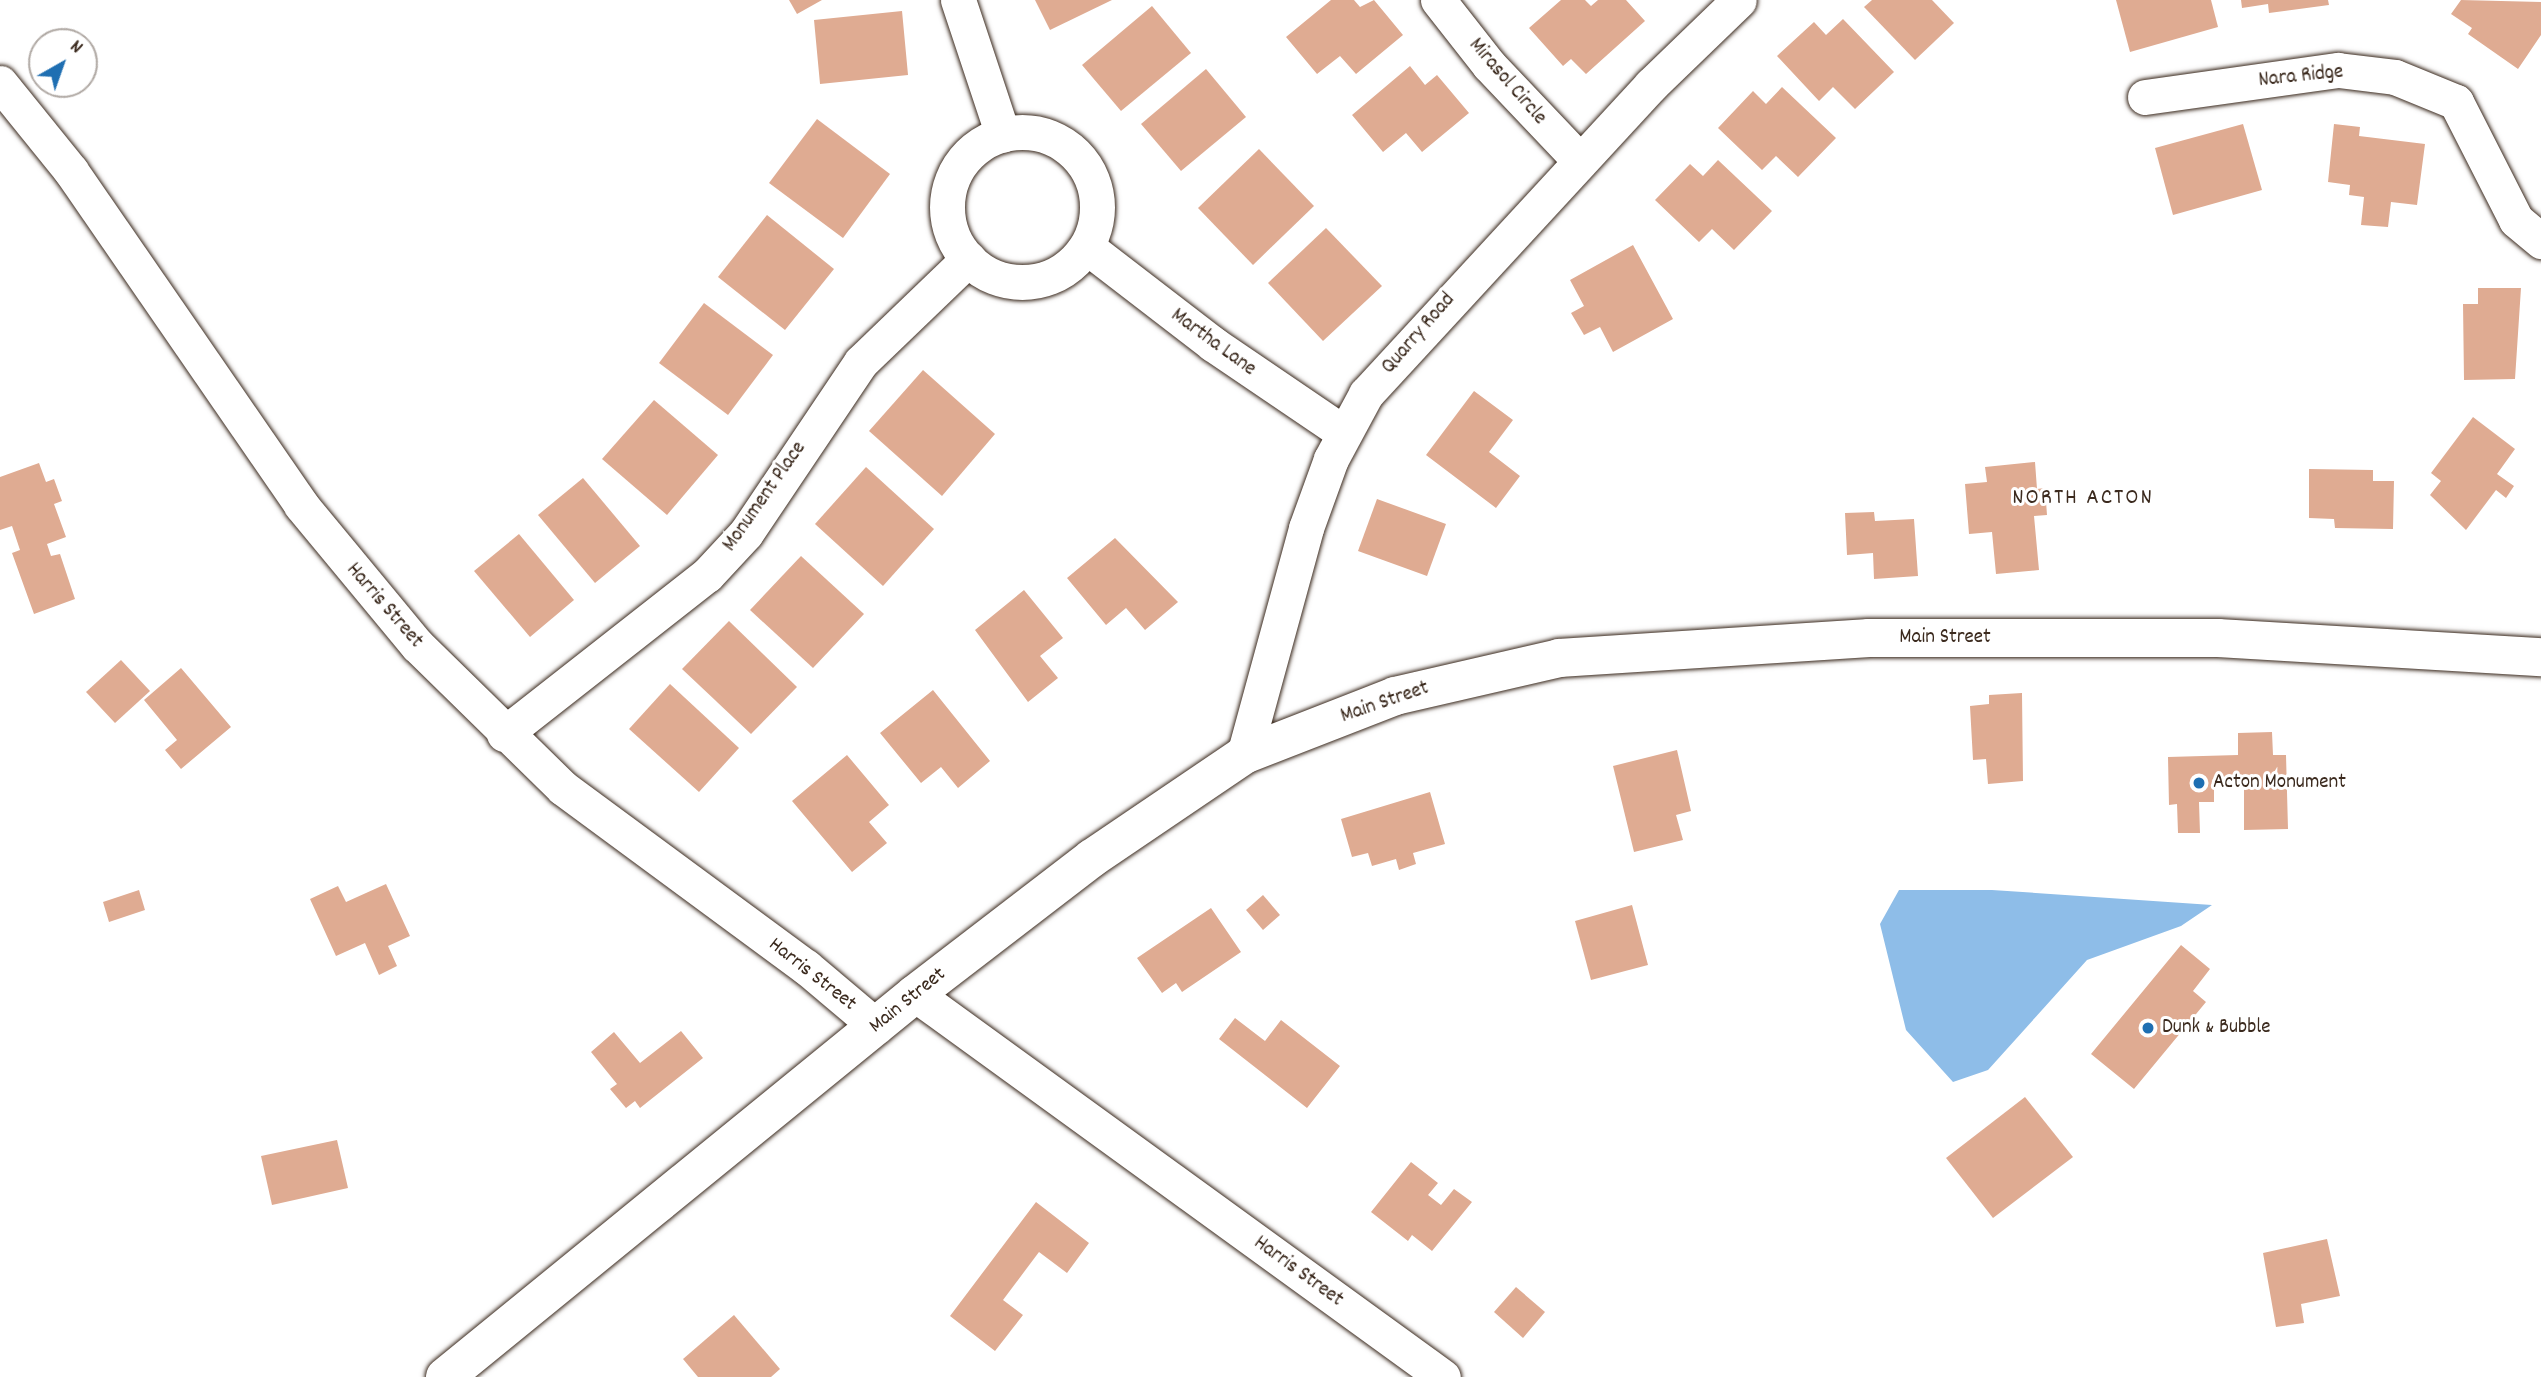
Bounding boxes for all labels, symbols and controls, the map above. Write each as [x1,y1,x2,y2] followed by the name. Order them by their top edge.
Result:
[28,28,98,98] north arrow
[1463,34,1551,130] street label: Mirasol Circle
[63,35,88,61] text: N
[2257,60,2345,94] street label: Nara Ridge
[1377,288,1461,380] street label: Quarry Road
[1165,304,1261,382] street label: Martha Lane
[718,437,812,557] street label: Monument Place
[2014,485,2152,513] district label: NORTH ACTON
[340,558,428,654] street label: Harris Street
[1899,625,1991,651] street label: Main Street
[1338,676,1432,730] street label: Main Street
[2213,770,2346,796] place label: Acton Monument
[2191,775,2207,791] marker: Acton Monument
[763,933,861,1017] street label: Harris Street
[865,962,951,1040] street label: Main Street
[2162,1015,2270,1041] place label: Dunk & Bubble
[2140,1020,2156,1036] marker: Dunk & Bubble
[1248,1231,1348,1313] street label: Harris Street

